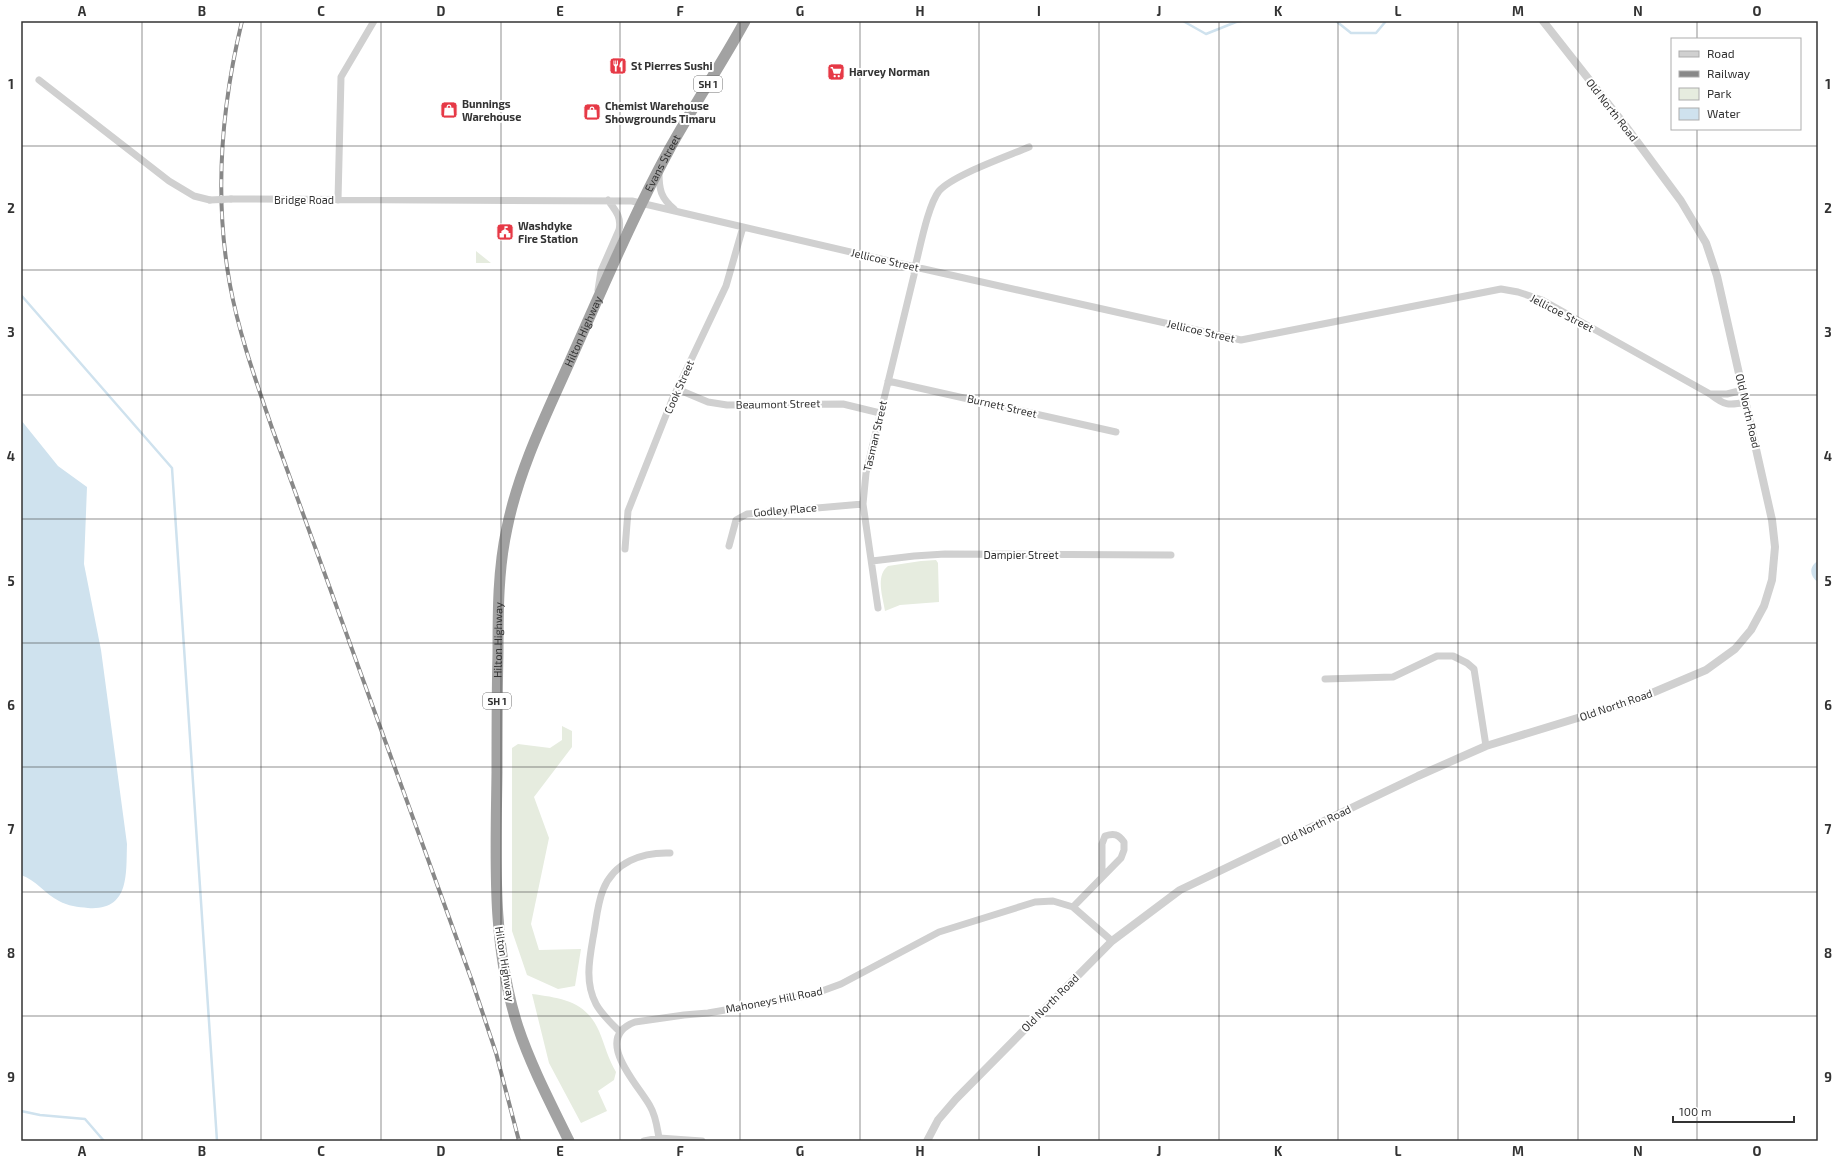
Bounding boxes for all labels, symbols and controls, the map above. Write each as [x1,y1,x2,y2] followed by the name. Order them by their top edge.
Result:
[78,3,87,19] text: A
[198,3,206,19] text: B
[317,3,325,19] text: C
[437,3,446,19] text: D
[556,3,564,19] text: E
[676,3,684,19] text: F
[796,3,804,19] text: G
[916,3,925,19] text: H
[1037,3,1041,19] text: I
[1157,3,1161,19] text: J
[1274,3,1283,19] text: K
[1395,3,1402,19] text: L
[1512,3,1524,19] text: M
[1633,3,1643,19] text: N
[1753,3,1762,19] text: O
[1671,38,1801,130] legend
[1707,46,1735,60] text: Road
[608,56,628,76] restaurant icon: St Pierres Sushi
[631,59,713,72] place label: St Pierres Sushi
[826,62,846,82] supermarket icon: Harvey Norman
[849,65,930,79] place label: Harvey Norman
[1707,66,1751,80] text: Railway
[8,76,14,92] text: 1
[694,76,722,92] road number: SH 1
[1584,76,1641,144] street label: Old North Road
[1825,76,1831,92] text: 1
[1707,86,1732,100] text: Park
[462,97,521,123] place label: Bunnings Warehouse
[605,99,716,125] place label: Chemist Warehouse Showgrounds Timaru
[439,100,459,120] shop icon: Bunnings Warehouse
[582,102,602,122] shop icon: Chemist Warehouse Showgrounds Timaru
[1707,106,1741,120] text: Water
[641,132,682,194] street label: Evans Street
[274,193,334,206] street label: Bridge Road
[7,200,15,216] text: 2
[1824,200,1832,216] text: 2
[518,219,578,245] place label: Washdyke Fire Station
[495,222,515,242] public building icon: Washdyke Fire Station
[850,245,920,274] street label: Jellicoe Street
[1528,291,1596,334] street label: Jellicoe Street
[561,294,604,369] street label: Hilton Highway
[1166,316,1236,345] street label: Jellicoe Street
[7,324,15,340] text: 3
[1824,324,1832,340] text: 3
[661,358,696,416] street label: Cook Street
[1734,372,1763,449] street label: Old North Road
[966,391,1038,420] street label: Burnett Street
[736,396,820,411] street label: Beaumont Street
[860,399,889,472] street label: Tasman Street
[7,448,15,464] text: 4
[1824,448,1832,464] text: 4
[753,500,817,519] street label: Godley Place
[983,548,1059,561] street label: Dampier Street
[7,573,15,589] text: 5
[1824,573,1832,589] text: 5
[490,602,505,678] street label: Hilton Highway
[1578,686,1654,723] street label: Old North Road
[483,693,511,709] road number: SH 1
[7,697,15,713] text: 6
[1824,697,1832,713] text: 6
[1279,802,1353,847] street label: Old North Road
[8,821,15,837] text: 7
[1825,821,1832,837] text: 7
[493,925,518,1003] street label: Hilton Highway
[7,945,15,961] text: 8
[1824,945,1832,961] text: 8
[1018,971,1081,1034] street label: Old North Road
[724,984,824,1015] street label: Mahoneys Hill Road
[7,1069,15,1085] text: 9
[1824,1069,1832,1085] text: 9
[1673,1098,1794,1124] scale bar
[1679,1104,1711,1118] text: 100 m
[78,1143,87,1159] text: A
[198,1143,206,1159] text: B
[317,1143,325,1159] text: C
[437,1143,446,1159] text: D
[556,1143,564,1159] text: E
[676,1143,684,1159] text: F
[796,1143,804,1159] text: G
[916,1143,925,1159] text: H
[1037,1143,1041,1159] text: I
[1157,1143,1161,1159] text: J
[1274,1143,1283,1159] text: K
[1395,1143,1402,1159] text: L
[1512,1143,1524,1159] text: M
[1633,1143,1643,1159] text: N
[1753,1143,1762,1159] text: O

